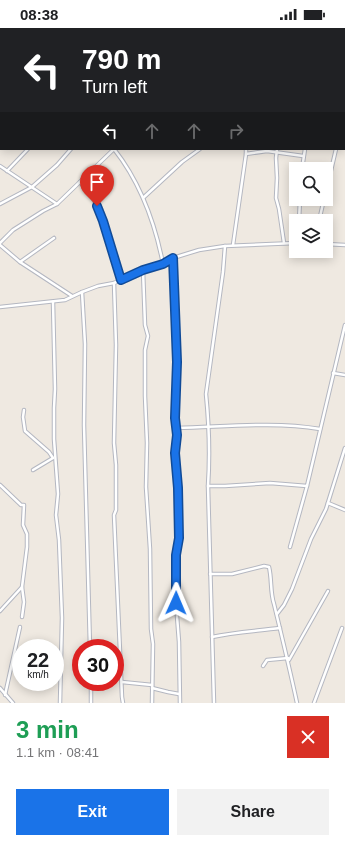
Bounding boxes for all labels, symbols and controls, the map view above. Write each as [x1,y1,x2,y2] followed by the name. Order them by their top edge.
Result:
[20,6,58,23] text: 08:38
[16,44,68,96] icon: left
[82,44,161,75] text: 790 m
[82,77,147,97] text: Turn left
[99,120,121,142] icon: left
[141,120,163,142] icon: ahead
[183,120,205,142] icon: ahead
[225,120,247,142] icon: right
[289,162,333,258] map controls
[289,162,333,206] button: search
[80,165,114,206] pin
[86,171,108,193] icon: arrive
[289,214,333,258] button: layers
[155,582,197,624] position arrow
[72,639,124,691] speed limit sign: 30
[27,649,49,671] text: 22
[27,669,49,680] text: km/h
[16,716,79,743] text: 3 min
[287,716,329,758] button: close
[16,745,99,760] text: 1.1 km · 08:41
[16,789,169,835] button: Exit
[177,789,329,835] button: Share

